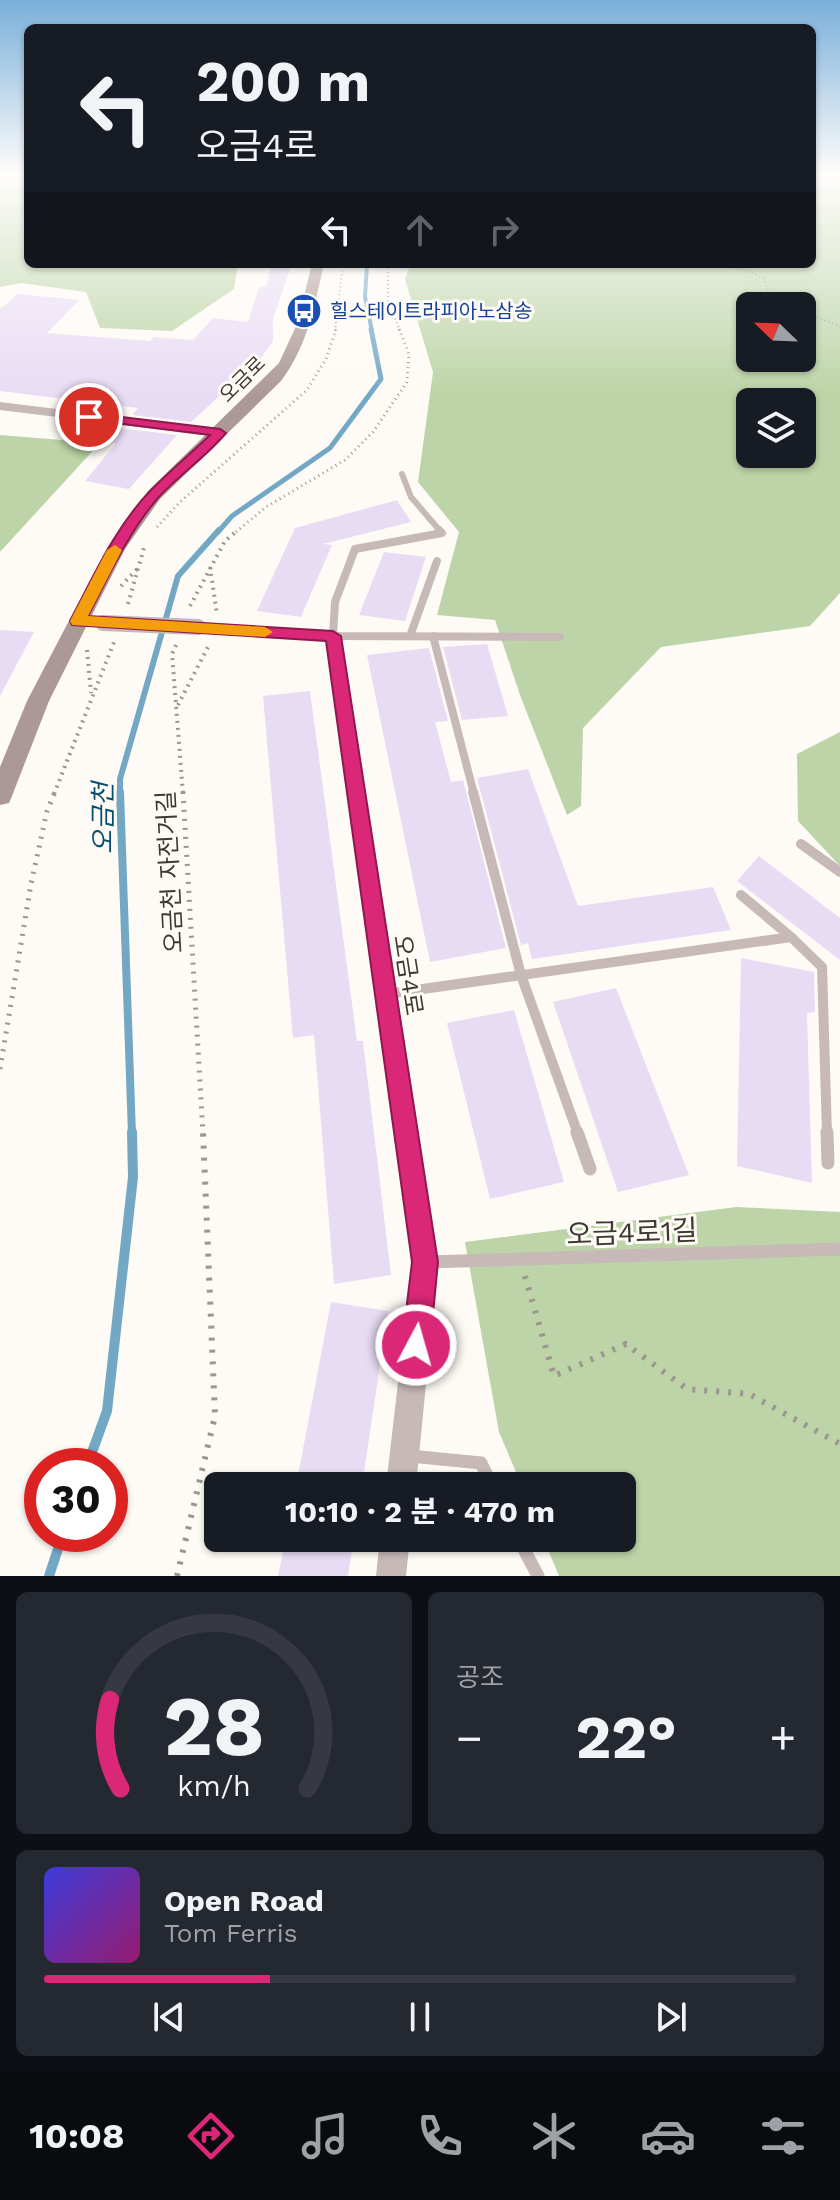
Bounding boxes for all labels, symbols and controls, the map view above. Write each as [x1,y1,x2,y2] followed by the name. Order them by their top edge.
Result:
[196,49,370,115] text: 200 m
[64,56,168,160] icon: left
[196,125,317,167] text: 오금4로
[314,208,358,252] icon: left
[398,208,442,252] icon: ahead
[482,208,526,252] icon: right
[285,292,323,330] bus stop icon: 힐스테이트라피아노삼송
[736,292,816,372] north arrow
[736,292,816,468] map controls
[330,299,532,323] place label: 힐스테이트라피아노삼송
[214,351,270,407] street label: 오금로
[55,383,123,451] pin
[736,388,816,468] button: layers
[67,395,111,439] icon: arrive
[88,779,118,854] water label: 오금천
[152,790,188,954] street label: 오금천 자전거길
[388,933,428,1017] street label: 오금4로
[566,1214,698,1251] street label: 오금4로1길
[374,1303,458,1387] position arrow
[24,1448,128,1552] speed limit sign: 30
[285,1494,555,1529] text: 10:10 · 2 분 · 470 m
[456,1662,504,1692] text: 공조
[163,1678,265,1775] text: 28
[575,1702,677,1773] text: 22°
[456,1712,483,1764] text: −
[769,1712,796,1764] text: +
[177,1769,251,1803] text: km/h
[164,1883,324,1918] text: Open Road
[164,1918,297,1948] text: Tom Ferris
[147,1995,191,2039] icon: previous
[398,1995,442,2039] icon: pause
[649,1995,693,2039] icon: next
[183,2108,239,2164] icon: directions
[297,2108,353,2164] icon: music
[412,2108,468,2164] icon: phone
[526,2108,582,2164] icon: climate
[640,2108,696,2164] icon: car
[755,2108,811,2164] icon: filters
[29,2115,125,2157] text: 10:08

